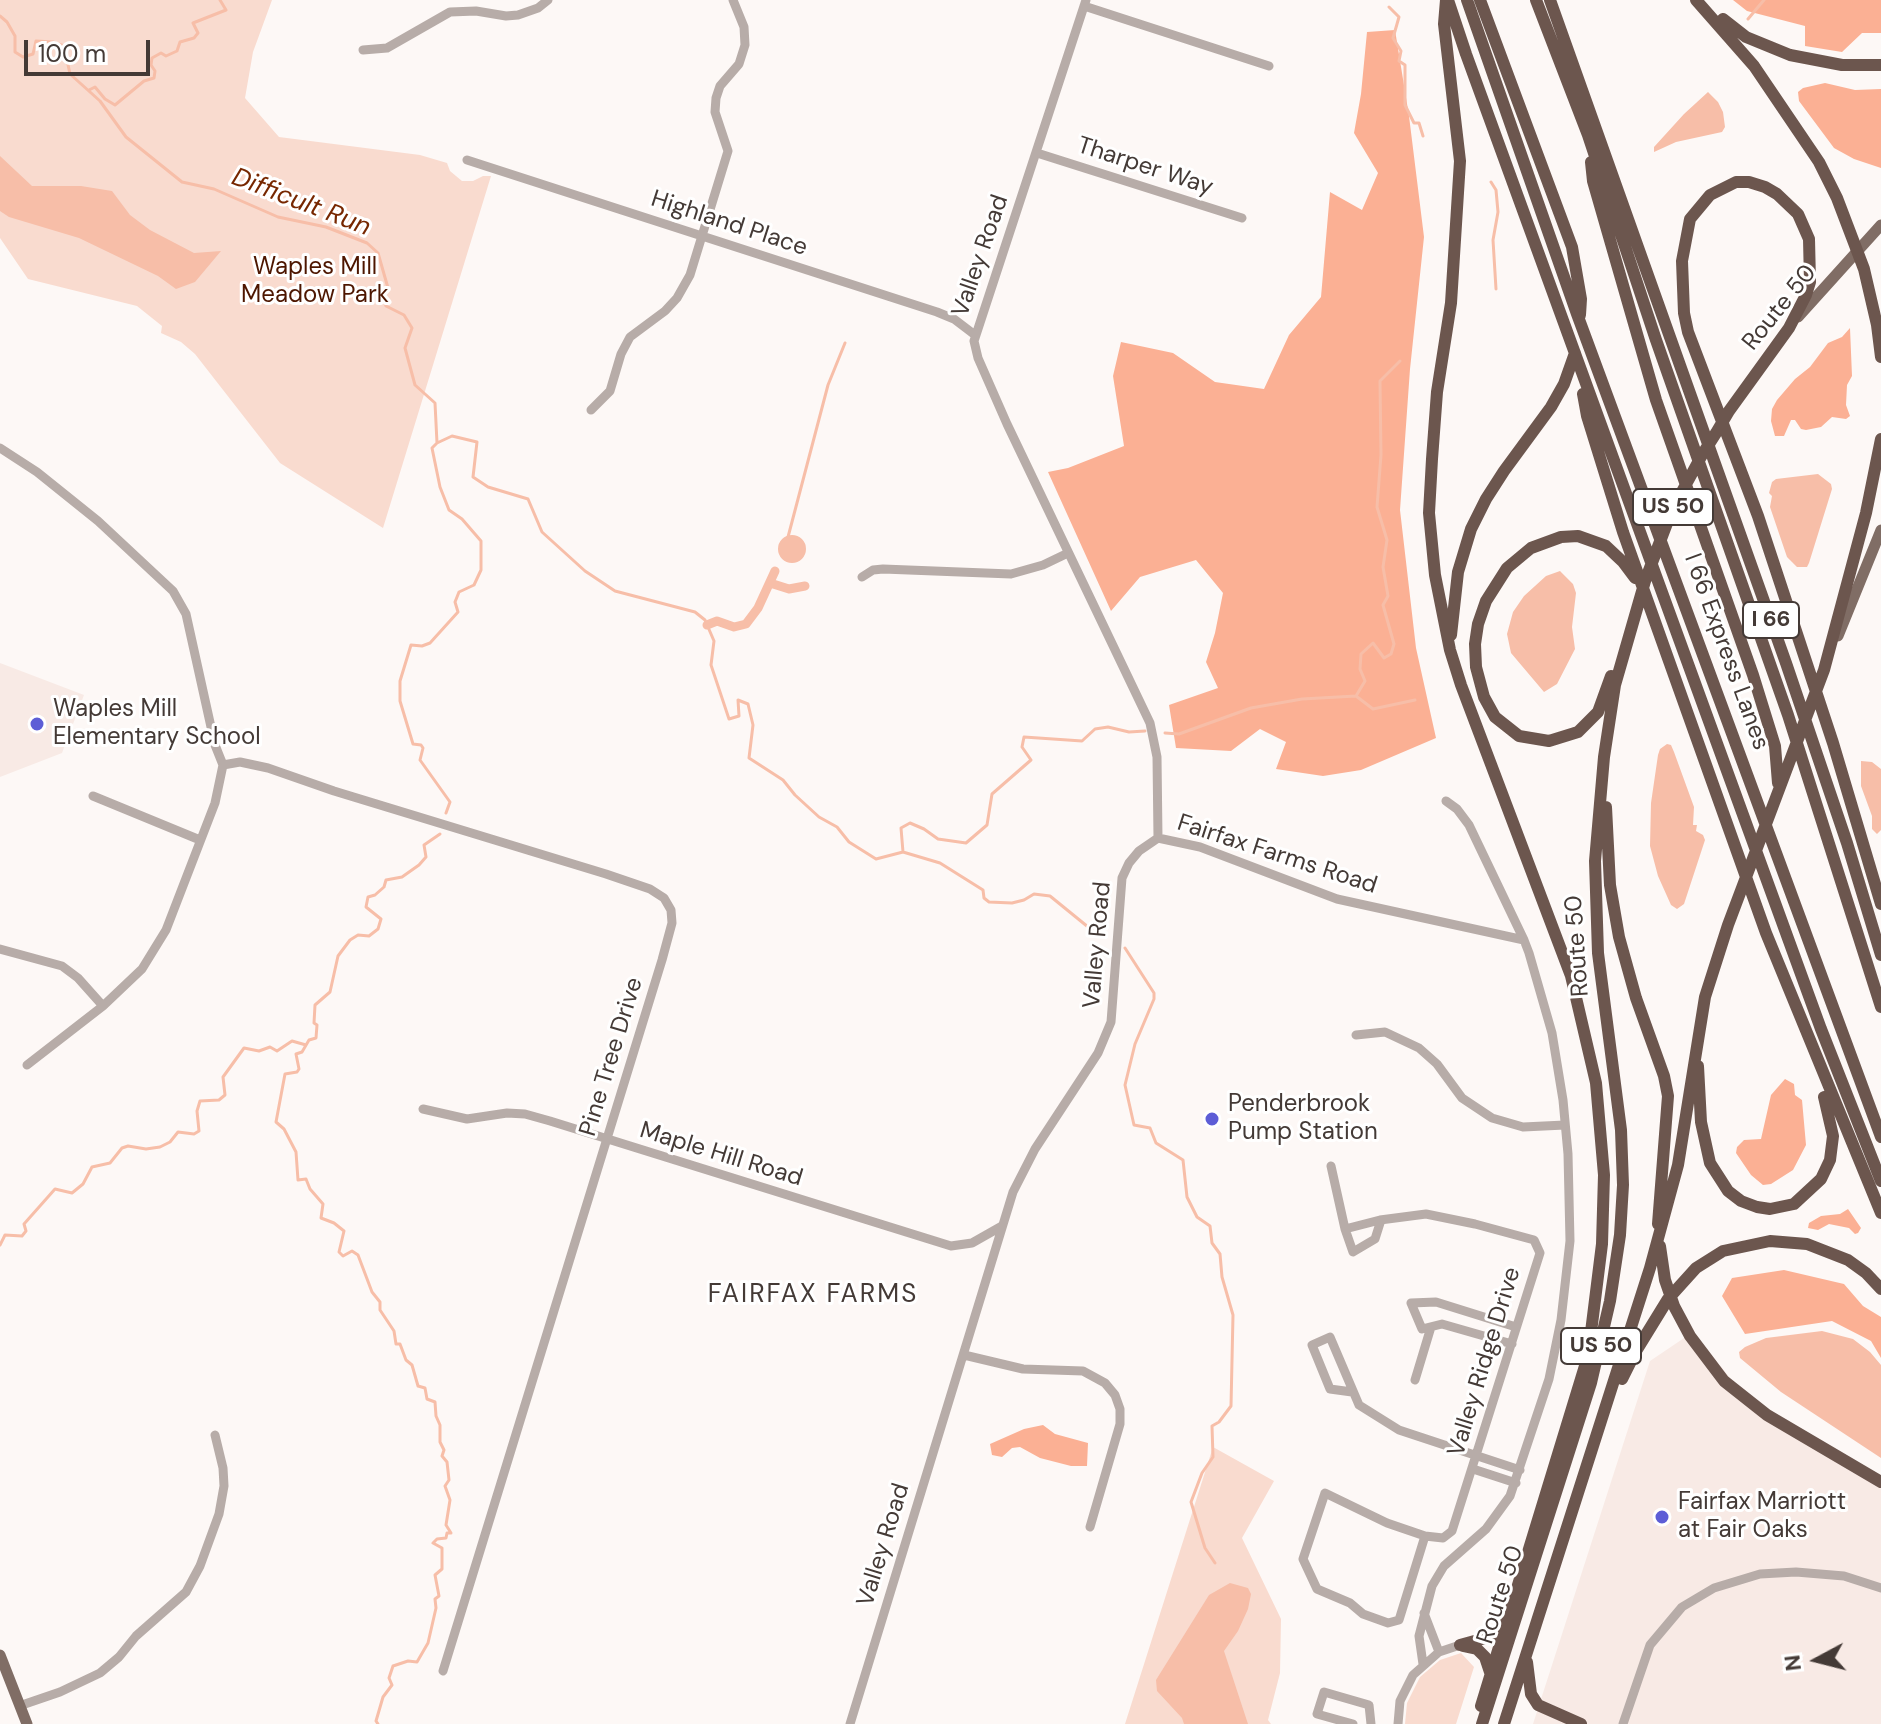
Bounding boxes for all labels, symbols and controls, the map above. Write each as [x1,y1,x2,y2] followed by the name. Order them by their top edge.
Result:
[28,24,154,74] scale bar
[38,38,106,69] text: 100 m
[1073,131,1217,203] street label: Tharper Way
[227,162,375,244] water label: Difficult Run
[647,185,811,263] street label: Highland Place
[947,191,1015,321] street label: Valley Road
[241,254,389,310] park label: Waples Mill Meadow Park
[1737,259,1823,357] street label: Route 50
[1633,489,1713,525] road number: US 50
[1677,550,1775,754] street label: I 66 Express Lanes
[1743,602,1799,638] road number: I 66
[53,696,261,752] place label: Waples Mill Elementary School
[28,715,46,733] marker: Waples Mill Elementary School
[1173,809,1381,901] street label: Fairfax Farms Road
[1078,880,1118,1010] street label: Valley Road
[1560,894,1596,998] street label: Route 50
[574,974,650,1140] street label: Pine Tree Drive
[1228,1091,1378,1147] place label: Penderbrook Pump Station
[1203,1110,1221,1128] marker: Penderbrook Pump Station
[636,1117,806,1193] street label: Maple Hill Road
[1443,1264,1527,1460] street label: Valley Ridge Drive
[708,1279,918,1311] district label: FAIRFAX FARMS
[1561,1328,1641,1364] road number: US 50
[852,1480,916,1610] street label: Valley Road
[1678,1489,1846,1545] place label: Fairfax Marriott at Fair Oaks
[1653,1508,1671,1526] marker: Fairfax Marriott at Fair Oaks
[1472,1542,1530,1648] street label: Route 50
[1777,1620,1857,1700] north arrow
[1777,1653,1808,1673] text: N

